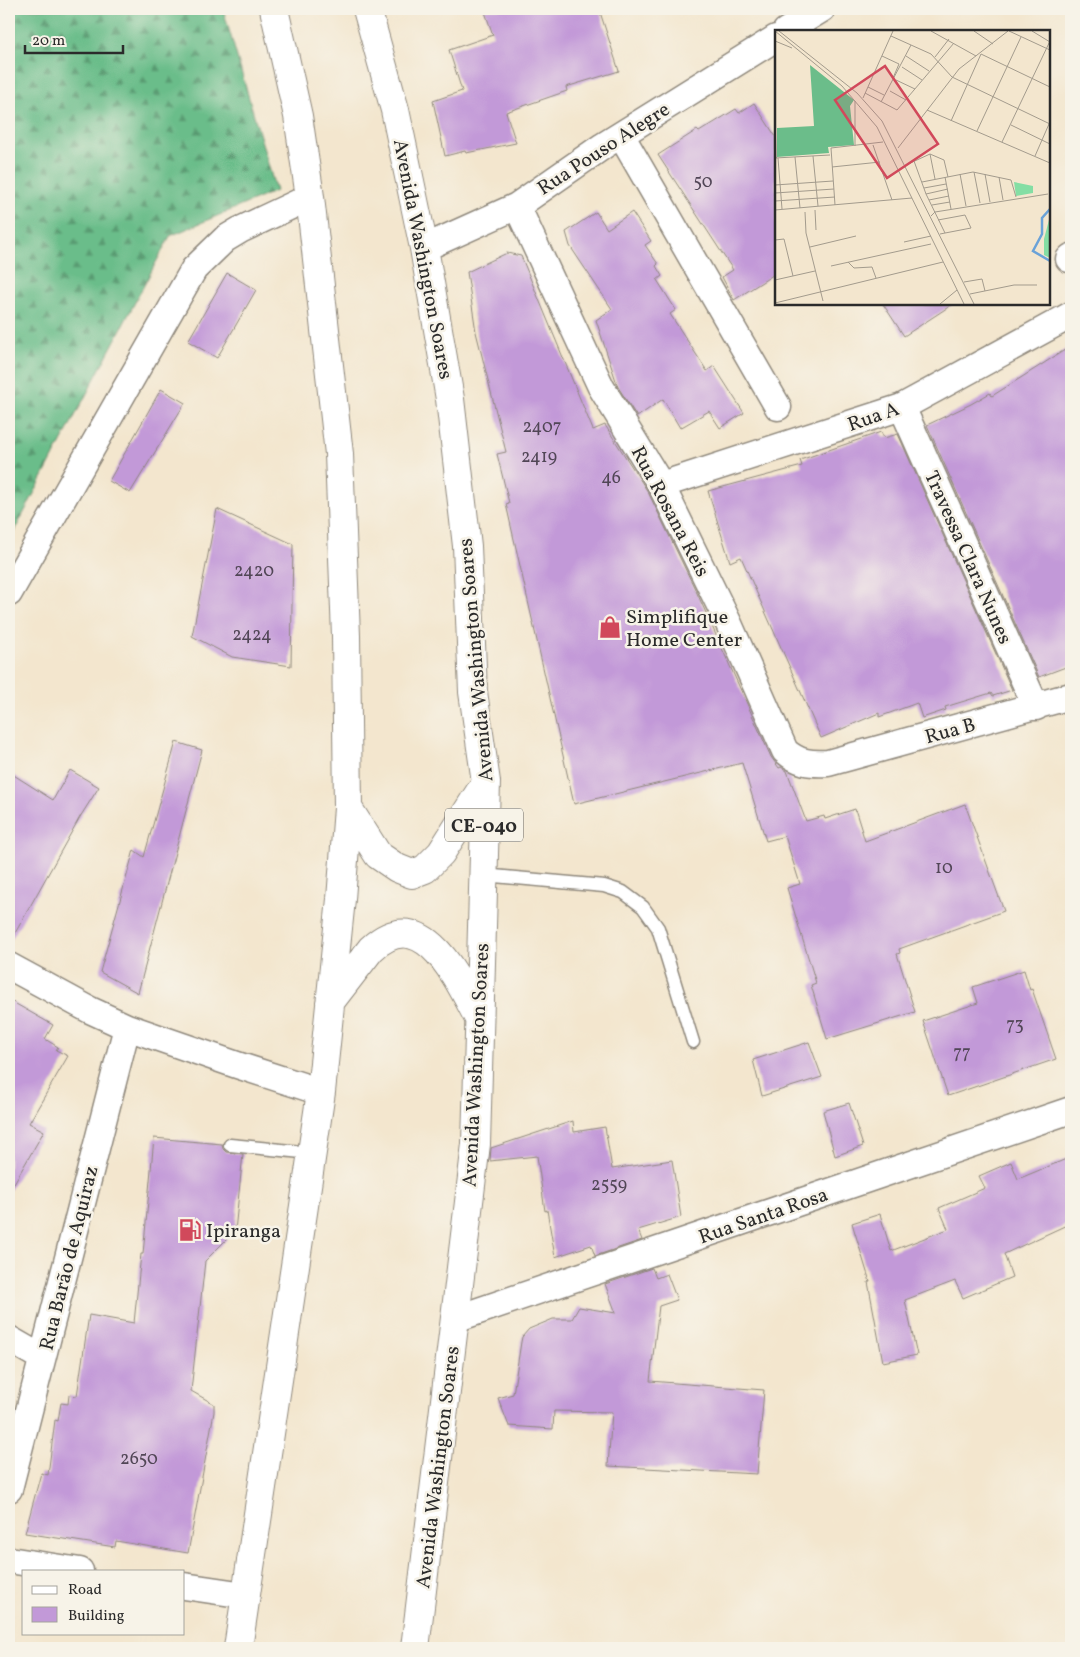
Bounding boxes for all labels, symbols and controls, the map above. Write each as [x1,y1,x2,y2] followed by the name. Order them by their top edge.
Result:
[25,22,122,54] scale bar
[775,30,1050,305] inset map
[32,31,65,52] text: 20 m
[532,96,676,203] street label: Rua Pouso Alegre
[385,137,459,382] street label: Avenida Washington Soares
[693,170,713,195] house number: 50
[844,396,903,440] street label: Rua A
[522,415,562,440] house number: 2407
[623,442,716,582] street label: Rua Rosana Reis
[521,445,557,470] house number: 2419
[601,466,621,491] house number: 46
[916,467,1018,649] street label: Travessa Clara Nunes
[452,537,502,783] street label: Avenida Washington Soares
[234,559,274,584] house number: 2420
[626,604,742,655] place label: Simplifique Home Center
[597,614,623,640] shop icon: Simplifique Home Center
[232,623,272,648] house number: 2424
[922,712,979,752] street label: Rua B
[445,808,523,842] road number: CE-040
[935,856,953,881] house number: 10
[457,943,497,1188] street label: Avenida Washington Soares
[1006,1013,1024,1038] house number: 73
[953,1041,971,1066] house number: 77
[33,1163,106,1354] street label: Rua Barão de Aquiraz
[591,1173,627,1198] house number: 2559
[695,1182,832,1252] street label: Rua Santa Rosa
[177,1217,203,1243] fuel station icon: Ipiranga
[206,1218,281,1246] place label: Ipiranga
[410,1344,468,1590] street label: Avenida Washington Soares
[120,1447,158,1472] house number: 2650
[22,1570,185,1634] legend
[68,1580,102,1601] text: Road
[68,1606,125,1627] text: Building

